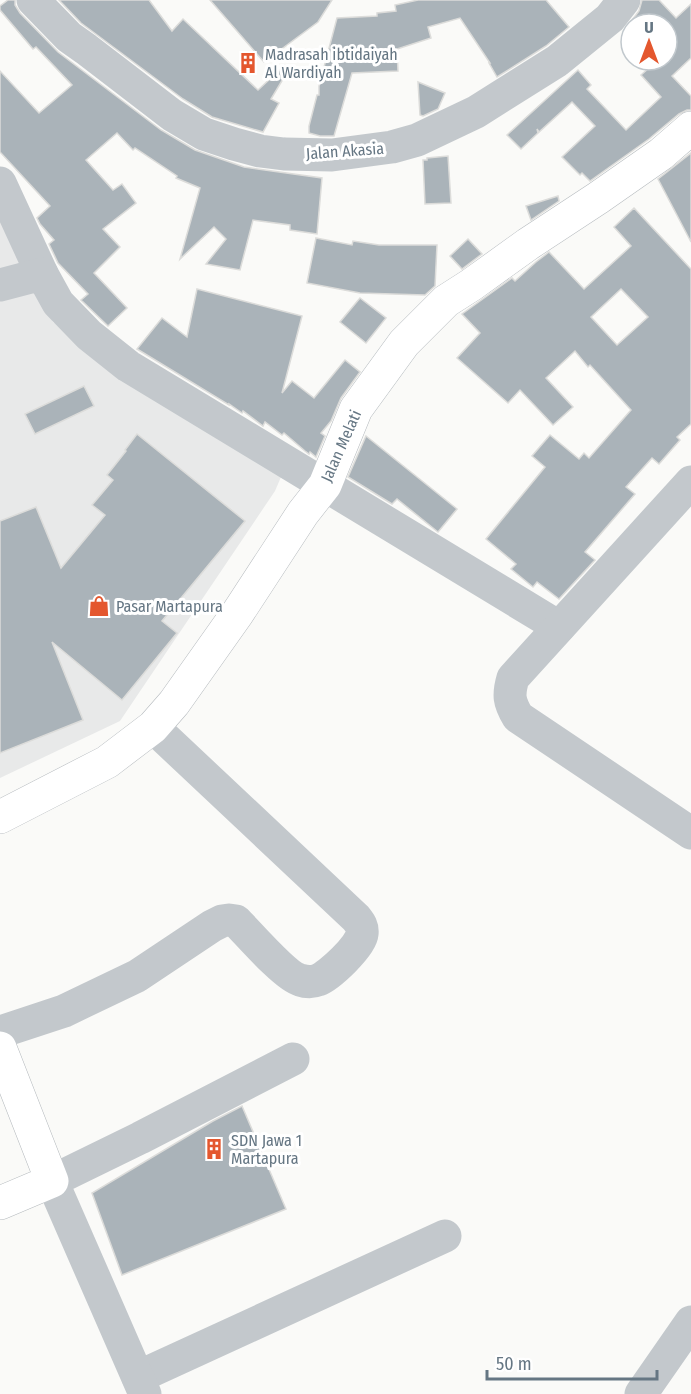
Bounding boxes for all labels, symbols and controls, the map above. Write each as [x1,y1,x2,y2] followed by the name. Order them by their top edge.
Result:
[619,12,679,72] north arrow
[644,18,654,37] text: U
[265,45,398,82] place label: Madrasah ibtidaiyah Al Wardiyah
[236,51,260,75] building icon: Madrasah ibtidaiyah Al Wardiyah
[305,139,385,163] street label: Jalan Akasia
[317,407,365,485] street label: Jalan Melati
[87,594,111,618] shop icon: Pasar Martapura
[116,597,223,616] place label: Pasar Martapura
[231,1131,302,1168] place label: SDN Jawa 1 Martapura
[202,1137,226,1161] building icon: SDN Jawa 1 Martapura
[487,1343,656,1381] scale bar
[496,1353,532,1375] text: 50 m

